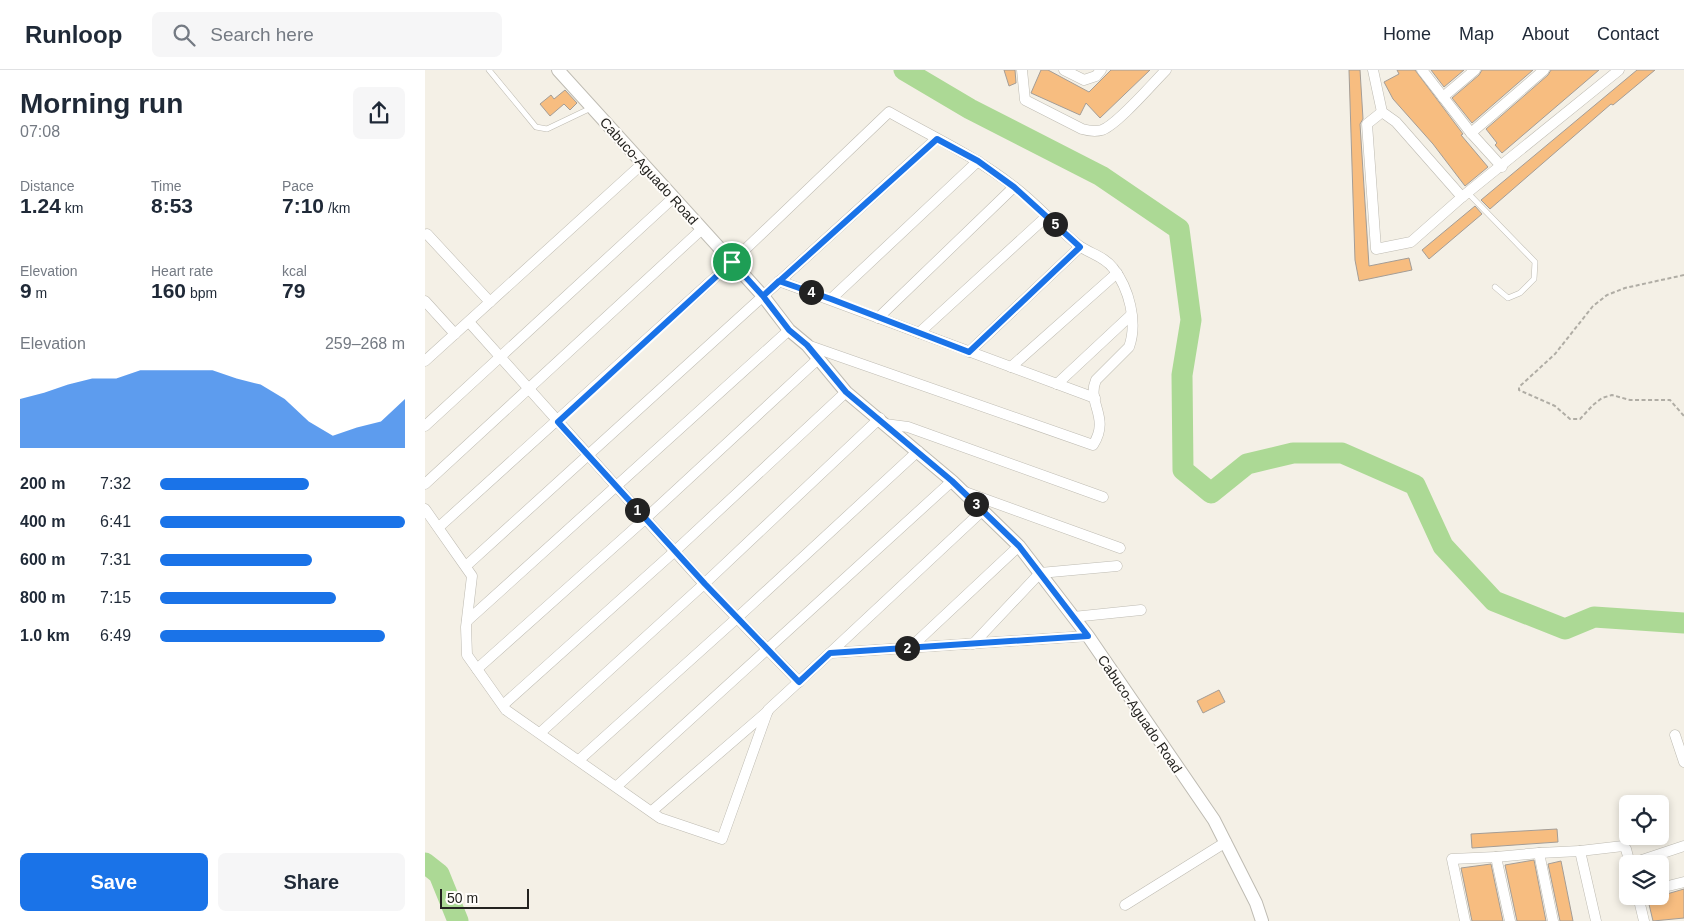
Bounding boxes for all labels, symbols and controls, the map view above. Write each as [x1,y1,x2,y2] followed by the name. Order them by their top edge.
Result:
[152,12,502,57] search box
[25,21,122,48] text: Runloop
[170,21,198,49] icon: search
[210,24,314,45] text: Search here
[1383,24,1431,44] text: Home
[1459,24,1494,44] text: Map
[1522,24,1569,44] text: About
[1597,24,1659,44] text: Contact
[353,87,405,139] button: share
[20,88,183,119] text: Morning run
[597,114,701,228] street label: Cabuco-Aguado Road
[20,123,60,140] text: 07:08
[20,178,74,194] text: Distance
[151,178,182,194] text: Time
[282,178,314,194] text: Pace
[20,194,61,217] text: 1.24
[151,194,193,217] text: 8:53
[282,194,324,217] text: 7:10
[61,200,83,216] text: km
[324,200,350,216] text: /km
[1043,212,1067,236] pin: 5
[1052,216,1059,232] text: 5
[711,241,753,283] pin
[718,248,746,276] icon: arrive
[20,263,78,279] text: Elevation
[151,263,213,279] text: Heart rate
[282,263,307,279] text: kcal
[20,279,32,302] text: 9
[151,279,186,302] text: 160
[282,279,305,302] text: 79
[799,280,823,304] pin: 4
[808,284,815,300] text: 4
[32,285,47,301] text: m
[186,285,217,301] text: bpm
[20,335,86,352] text: Elevation
[325,335,405,352] text: 259–268 m
[20,475,65,492] text: 200 m
[100,475,131,492] text: 7:32
[963,492,989,516] pin: 3
[973,496,980,512] text: 3
[625,498,649,522] pin: 1
[634,502,641,518] text: 1
[20,513,65,530] text: 400 m
[100,513,131,530] text: 6:41
[20,551,65,568] text: 600 m
[100,551,131,568] text: 7:31
[20,589,65,606] text: 800 m
[100,589,131,606] text: 7:15
[20,627,70,644] text: 1.0 km
[100,627,131,644] text: 6:49
[895,636,919,660] pin: 2
[904,640,911,656] text: 2
[1095,652,1185,776] street label: Cabuco-Aguado Road
[1619,795,1669,905] map controls
[1619,795,1669,845] button: locate
[20,853,208,911] button: Save
[218,853,405,911] button: Share
[1619,855,1669,905] button: layers
[440,886,529,909] scale bar
[447,890,478,906] text: 50 m

